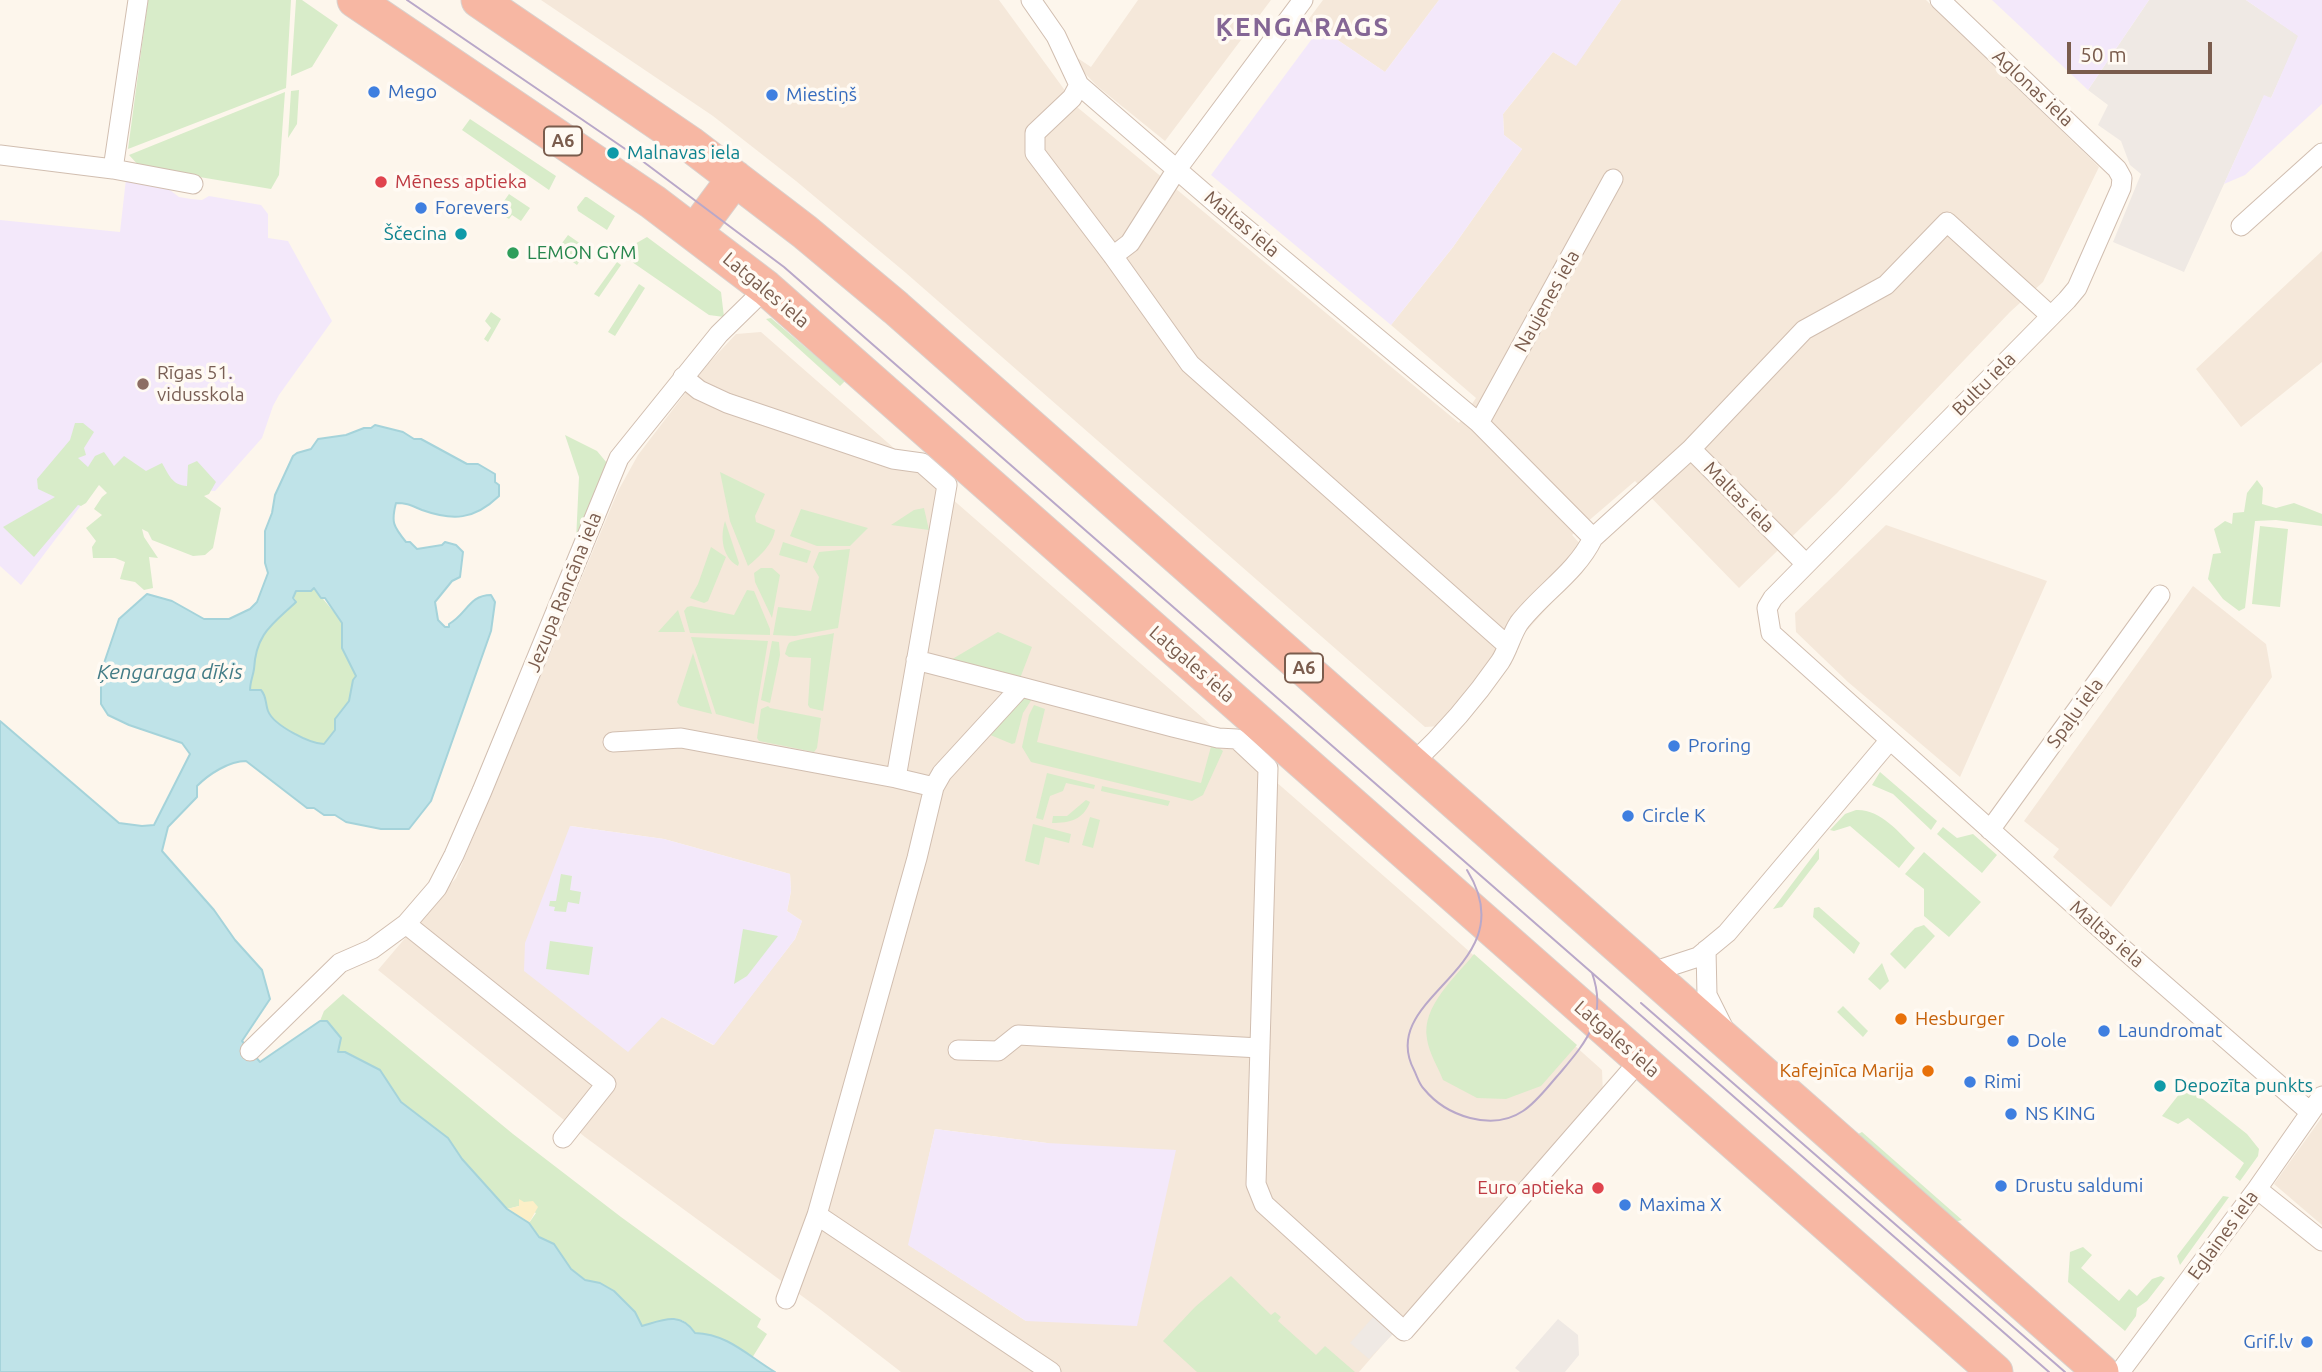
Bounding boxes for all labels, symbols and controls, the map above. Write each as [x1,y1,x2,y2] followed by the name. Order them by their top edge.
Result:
[1217,11,1389,43] district label: ĶENGARAGS
[2070,28,2215,72] scale bar
[2080,42,2127,66] text: 50 m
[1988,45,2078,131] street label: Aglonas iela
[388,81,437,103] place label: Mego
[366,84,382,100] marker: Mego
[786,84,857,106] place label: Miestiņš
[764,87,780,103] marker: Miestiņš
[544,126,582,156] road number: A6
[627,142,740,164] place label: Malnavas iela
[605,145,621,161] marker: Malnavas iela
[395,171,527,193] place label: Mēness aptieka
[373,174,389,190] marker: Mēness aptieka
[1200,186,1284,262] street label: Maltas iela
[435,197,509,219] place label: Forevers
[413,200,429,216] marker: Forevers
[384,223,447,245] place label: Ščecina
[453,226,469,242] marker: Ščecina
[527,242,637,264] place label: LEMON GYM
[505,245,521,261] marker: LEMON GYM
[1510,246,1584,356] street label: Naujenes iela
[718,247,814,333] street label: Latgales iela
[1947,347,2021,421] street label: Bultu iela
[157,362,244,406] place label: Rīgas 51. vidusskola
[135,376,151,392] marker: Rīgas 51. vidusskola
[1699,457,1779,537] street label: Maltas iela
[522,509,606,675] street label: Jezupa Rancāna iela
[1145,621,1239,707] street label: Latgales iela
[1285,654,1323,682] road number: A6
[97,659,243,685] water label: Ķengaraga dīķis
[2042,674,2108,752] street label: Spaļu iela
[1688,735,1751,757] place label: Proring
[1666,738,1682,754] marker: Proring
[1642,805,1706,827] place label: Circle K
[1620,808,1636,824] marker: Circle K
[2065,896,2149,972] street label: Maltas iela
[1570,996,1664,1082] street label: Latgales iela
[1915,1008,2005,1030] place label: Hesburger
[1893,1011,1909,1027] marker: Hesburger
[2118,1020,2222,1042] place label: Laundromat
[2096,1023,2112,1039] marker: Laundromat
[2027,1030,2067,1052] place label: Dole
[2005,1033,2021,1049] marker: Dole
[1780,1060,1914,1082] place label: Kafejnīca Marija
[1920,1063,1936,1079] marker: Kafejnīca Marija
[1984,1071,2021,1093] place label: Rimi
[1962,1074,1978,1090] marker: Rimi
[2174,1075,2313,1097] place label: Depozīta punkts
[2152,1078,2168,1094] marker: Depozīta punkts
[2025,1103,2095,1125] place label: NS KING
[2003,1106,2019,1122] marker: NS KING
[2015,1175,2143,1197] place label: Drustu saldumi
[1477,1177,1584,1199] place label: Euro aptieka
[1993,1178,2009,1194] marker: Drustu saldumi
[1590,1180,1606,1196] marker: Euro aptieka
[2183,1186,2263,1284] street label: Eglaines iela
[1639,1194,1722,1216] place label: Maxima X
[1617,1197,1633,1213] marker: Maxima X
[2243,1331,2293,1353] place label: Grif.lv
[2299,1334,2315,1350] marker: Grif.lv

